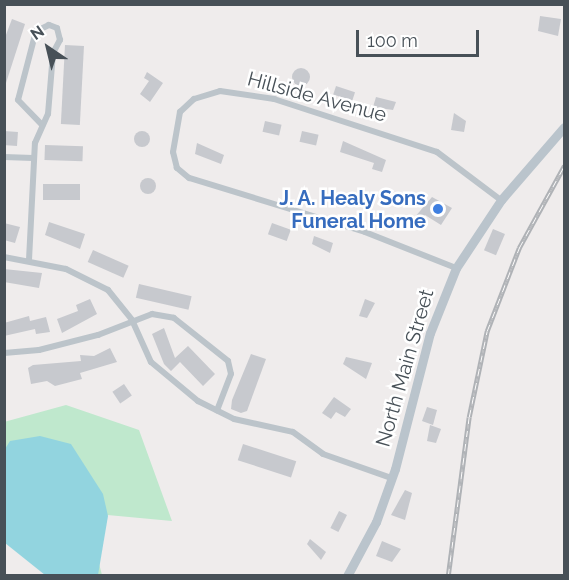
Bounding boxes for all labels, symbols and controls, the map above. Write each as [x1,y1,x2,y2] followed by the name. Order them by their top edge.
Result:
[18,18,78,78] north arrow
[359,18,482,56] scale bar
[27,22,48,44] text: N
[367,30,418,51] text: 100 m
[245,67,389,127] street label: Hillside Avenue
[278,186,426,233] place label: J. A. Healy Sons Funeral Home
[431,202,445,216] marker: J. A. Healy Sons Funeral Home
[371,287,439,449] street label: North Main Street

